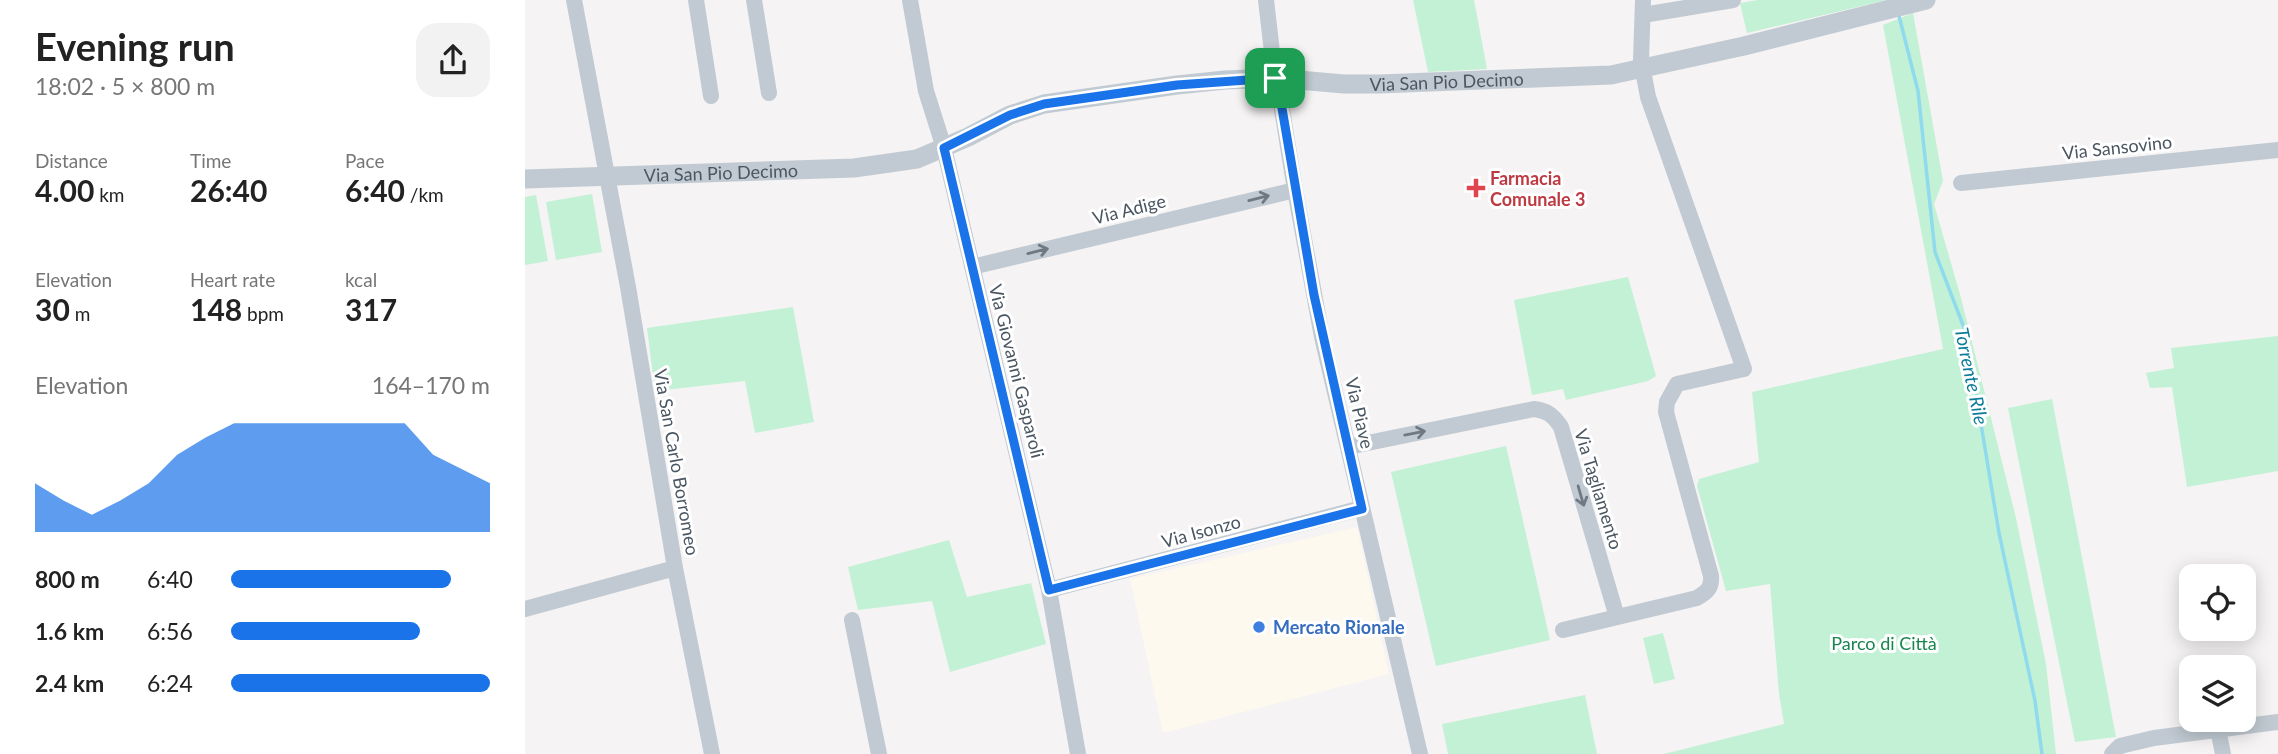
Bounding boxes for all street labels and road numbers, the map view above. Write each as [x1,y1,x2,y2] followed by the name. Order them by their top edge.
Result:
[1369,67,1524,95] street label: Via San Pio Decimo
[2061,130,2173,164] street label: Via Sansovino
[643,159,798,186] street label: Via San Pio Decimo
[1090,189,1168,229] street label: Via Adige
[985,282,1049,460] street label: Via Giovanni Gasparoli
[650,367,704,557] street label: Via San Carlo Borromeo
[1341,375,1379,451] street label: Via Piave
[1570,426,1628,552] street label: Via Tagliamento
[1159,510,1243,552] street label: Via Isonzo

